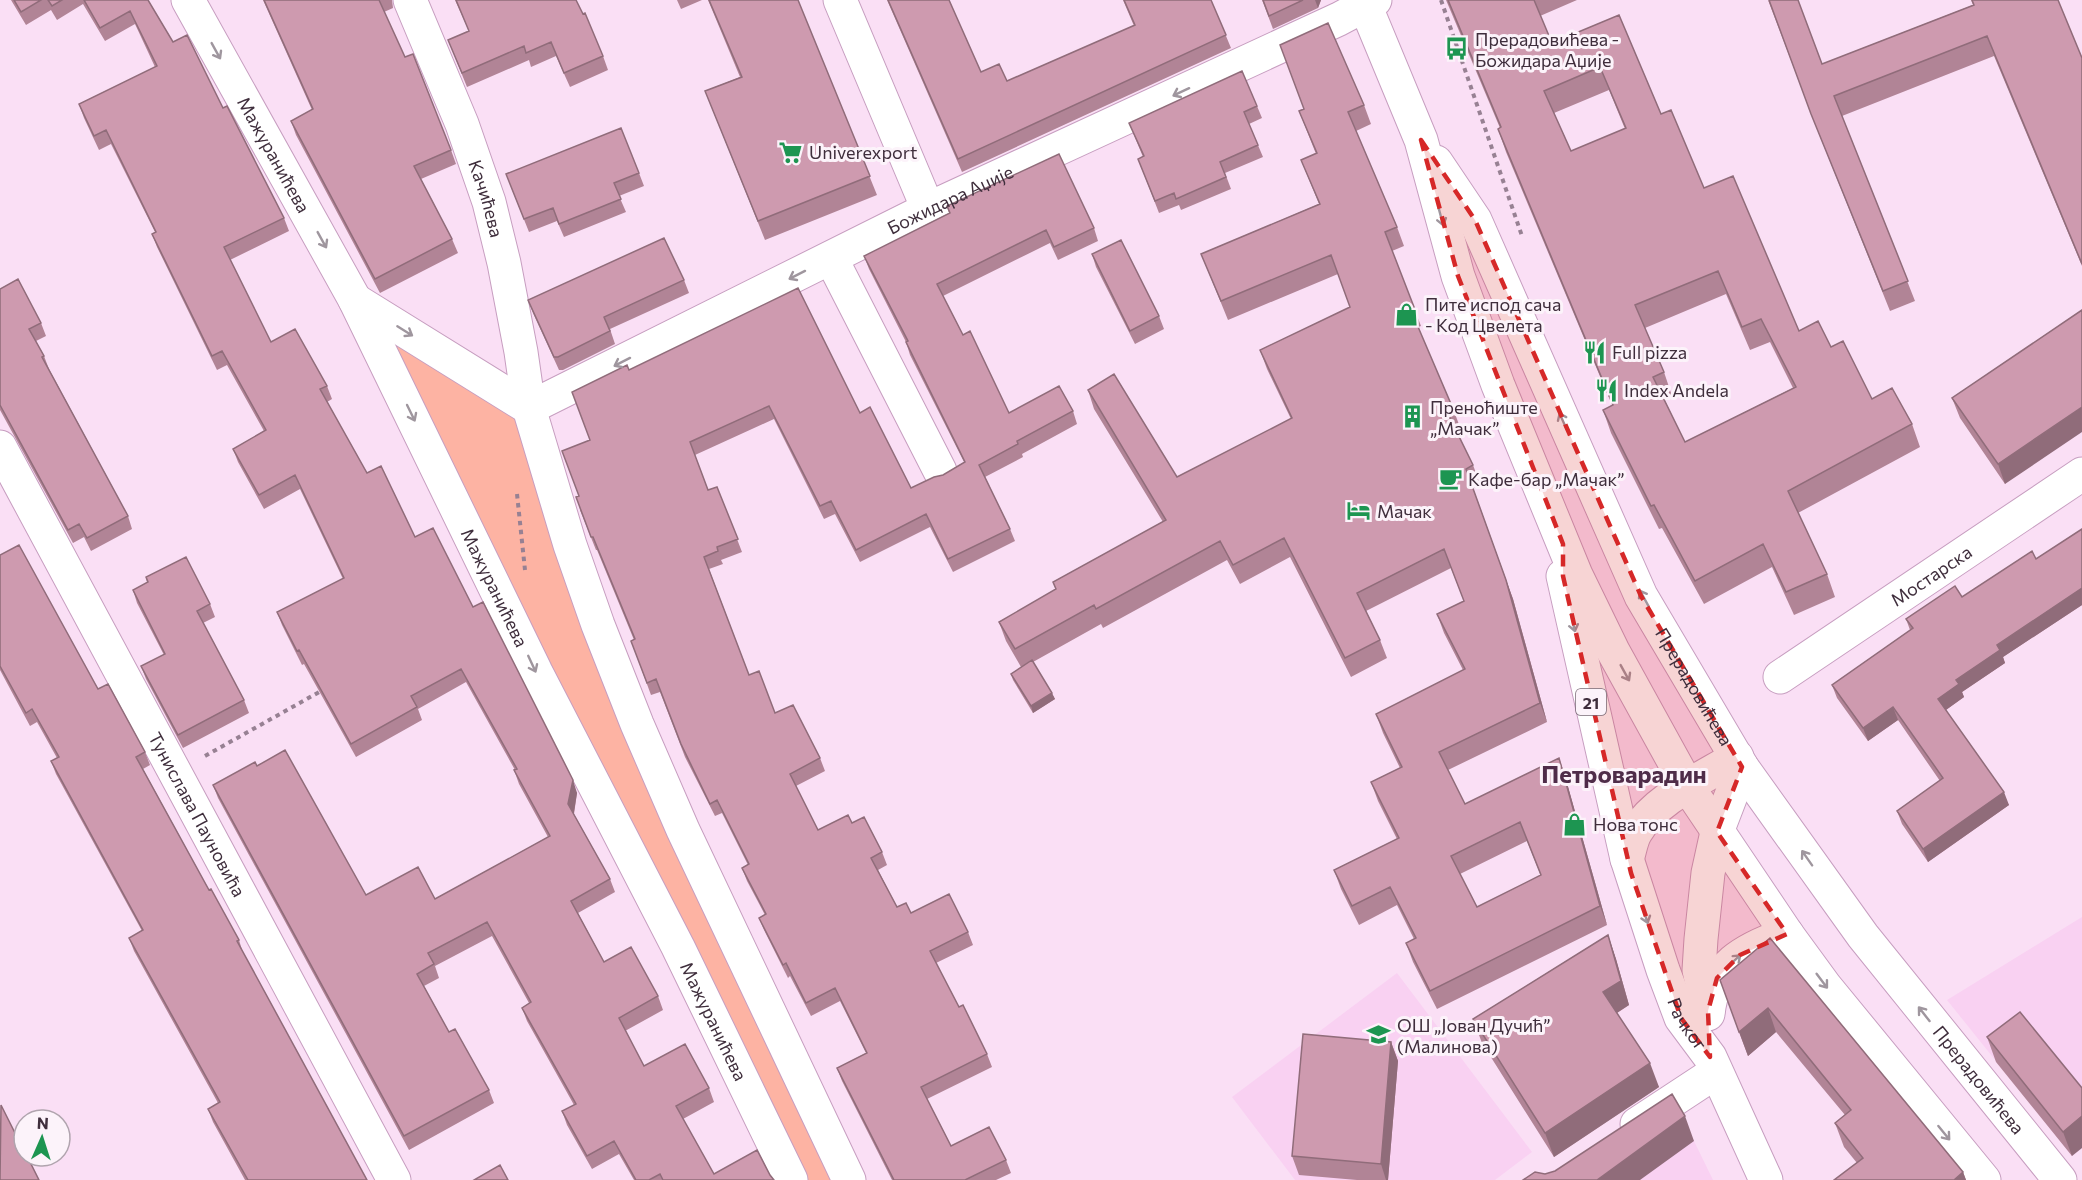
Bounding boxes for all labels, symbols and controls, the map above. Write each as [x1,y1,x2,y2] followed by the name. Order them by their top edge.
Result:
[1475,28,1619,71] place label: Прерадовићева - Божидара Аџије
[1444,36,1470,62] bus stop icon: Прерадовићева - Божидара Аџије
[210,42,222,59] one-way arrow
[1173,86,1191,98] one-way arrow
[233,93,315,216] street label: Мажуранићева
[778,139,804,165] supermarket icon: Univerexport
[809,141,917,163] place label: Univerexport
[464,157,508,240] street label: Качићева
[884,160,1017,239] street label: Божидара Аџије
[1436,207,1448,226] one-way arrow
[316,231,328,248] one-way arrow
[788,270,806,281] one-way arrow
[1425,293,1561,336] place label: Пите испод сача - Код Цвелета
[1394,301,1420,327] shop icon: Пите испод сача - Код Цвелета
[396,326,413,338] one-way arrow
[1581,339,1607,365] restaurant icon: Full pizza
[1612,341,1687,363] place label: Full pizza
[614,356,631,368] one-way arrow
[1593,377,1619,403] restaurant icon: Index Andela
[1624,379,1729,401] place label: Index Andela
[1430,396,1538,439] place label: Преноћиште „Мачак”
[405,404,417,422] one-way arrow
[1399,404,1425,430] building icon: Преноћиште „Мачак”
[1557,412,1568,430] one-way arrow
[1437,466,1463,492] cafe icon: Кафе-бар „Мачак”
[1468,468,1624,490] place label: Кафе-бар „Мачак”
[1346,498,1372,524] hotel icon: Мачак
[1377,500,1432,522] place label: Мачак
[457,525,533,650] street label: Мажуранићева
[1886,540,1976,611] street label: Мостарска
[1638,590,1649,608] one-way arrow
[1568,613,1579,632] one-way arrow
[1651,624,1738,749] street label: Прерадовићева
[527,654,539,672] one-way arrow
[1619,664,1631,681] one-way arrow
[1576,689,1606,715] road number: 21
[144,728,251,900] street label: Тунислава Пауновића
[1541,759,1707,788] district label: Петроварадин
[1562,811,1588,837] shop icon: Нова тонс
[1593,813,1678,835] place label: Нова тонс
[1801,851,1813,867] one-way arrow
[1640,905,1651,924] one-way arrow
[1726,954,1741,968] one-way arrow
[676,958,752,1084] street label: Мажуранићева
[1815,973,1828,989] one-way arrow
[1663,994,1712,1054] street label: Рачког
[1918,1006,1931,1022] one-way arrow
[1397,1014,1551,1057] place label: ОШ „Јован Дучић” (Малинова)
[1929,1021,2029,1138] street label: Прерадовићева
[1366,1022,1392,1048] school or university icon: ОШ „Јован Дучић” (Малинова)
[12,1108,72,1168] north arrow
[36,1113,49,1132] text: N
[1937,1125,1951,1140] one-way arrow

